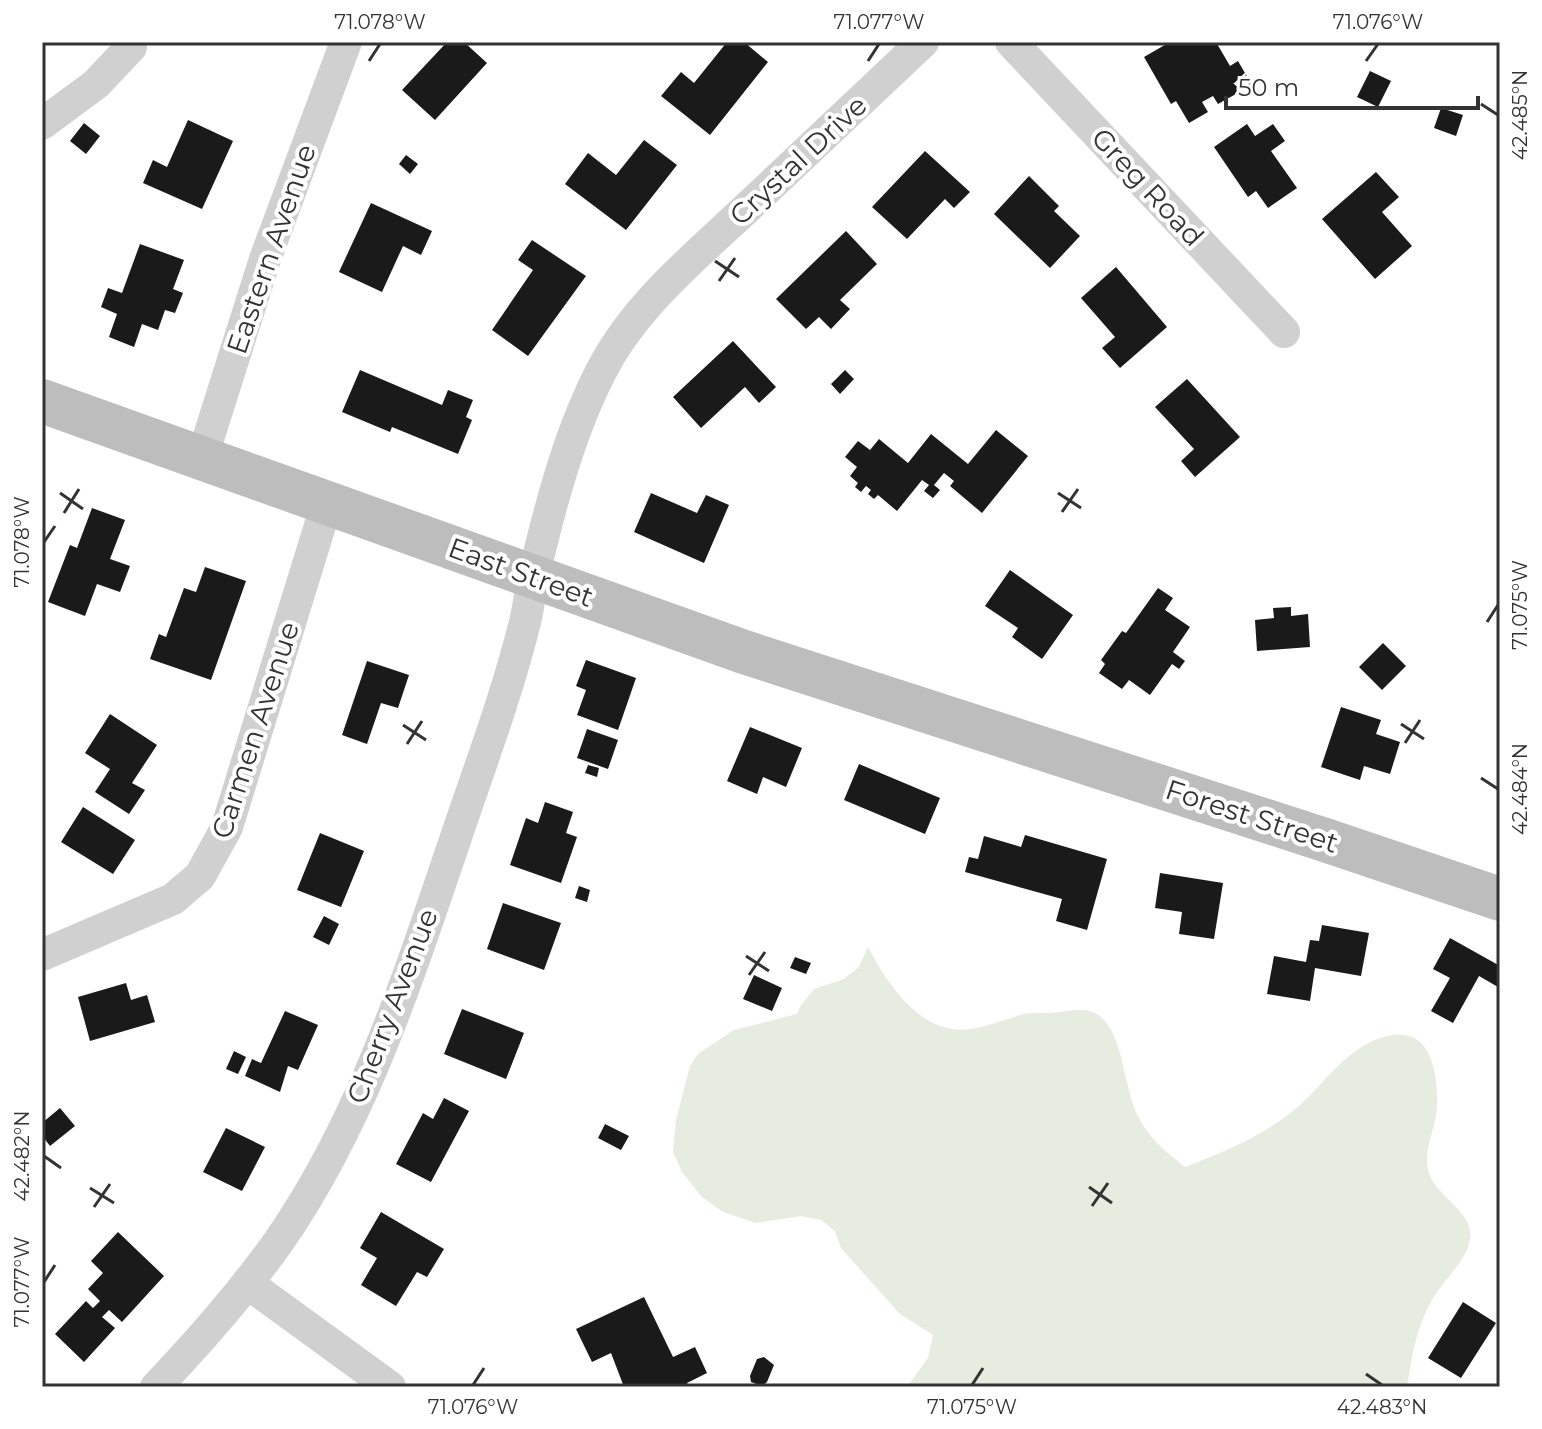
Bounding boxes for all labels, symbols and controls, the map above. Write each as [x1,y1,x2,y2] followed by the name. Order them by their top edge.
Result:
[334,10,426,34] text: 71.078°W
[833,10,925,34] text: 71.077°W
[1333,10,1423,34] text: 71.076°W
[1226,60,1478,110] scale bar
[1508,70,1532,160] text: 42.485°N
[1238,73,1299,102] text: 50 m
[722,88,874,232] street label: Crystal Drive
[1085,121,1211,253] street label: Greg Road
[219,140,323,358] street label: Eastern Avenue
[10,496,34,588] text: 71.078°W
[444,530,598,614] street label: East Street
[1508,560,1532,650] text: 71.075°W
[204,617,306,843] street label: Carmen Avenue
[1508,743,1532,835] text: 42.484°N
[1161,772,1343,860] street label: Forest Street
[339,904,445,1108] street label: Cherry Avenue
[10,1111,34,1201] text: 42.482°N
[10,1236,34,1328] text: 71.077°W
[428,1395,518,1419] text: 71.076°W
[927,1395,1017,1419] text: 71.075°W
[1337,1395,1427,1419] text: 42.483°N

